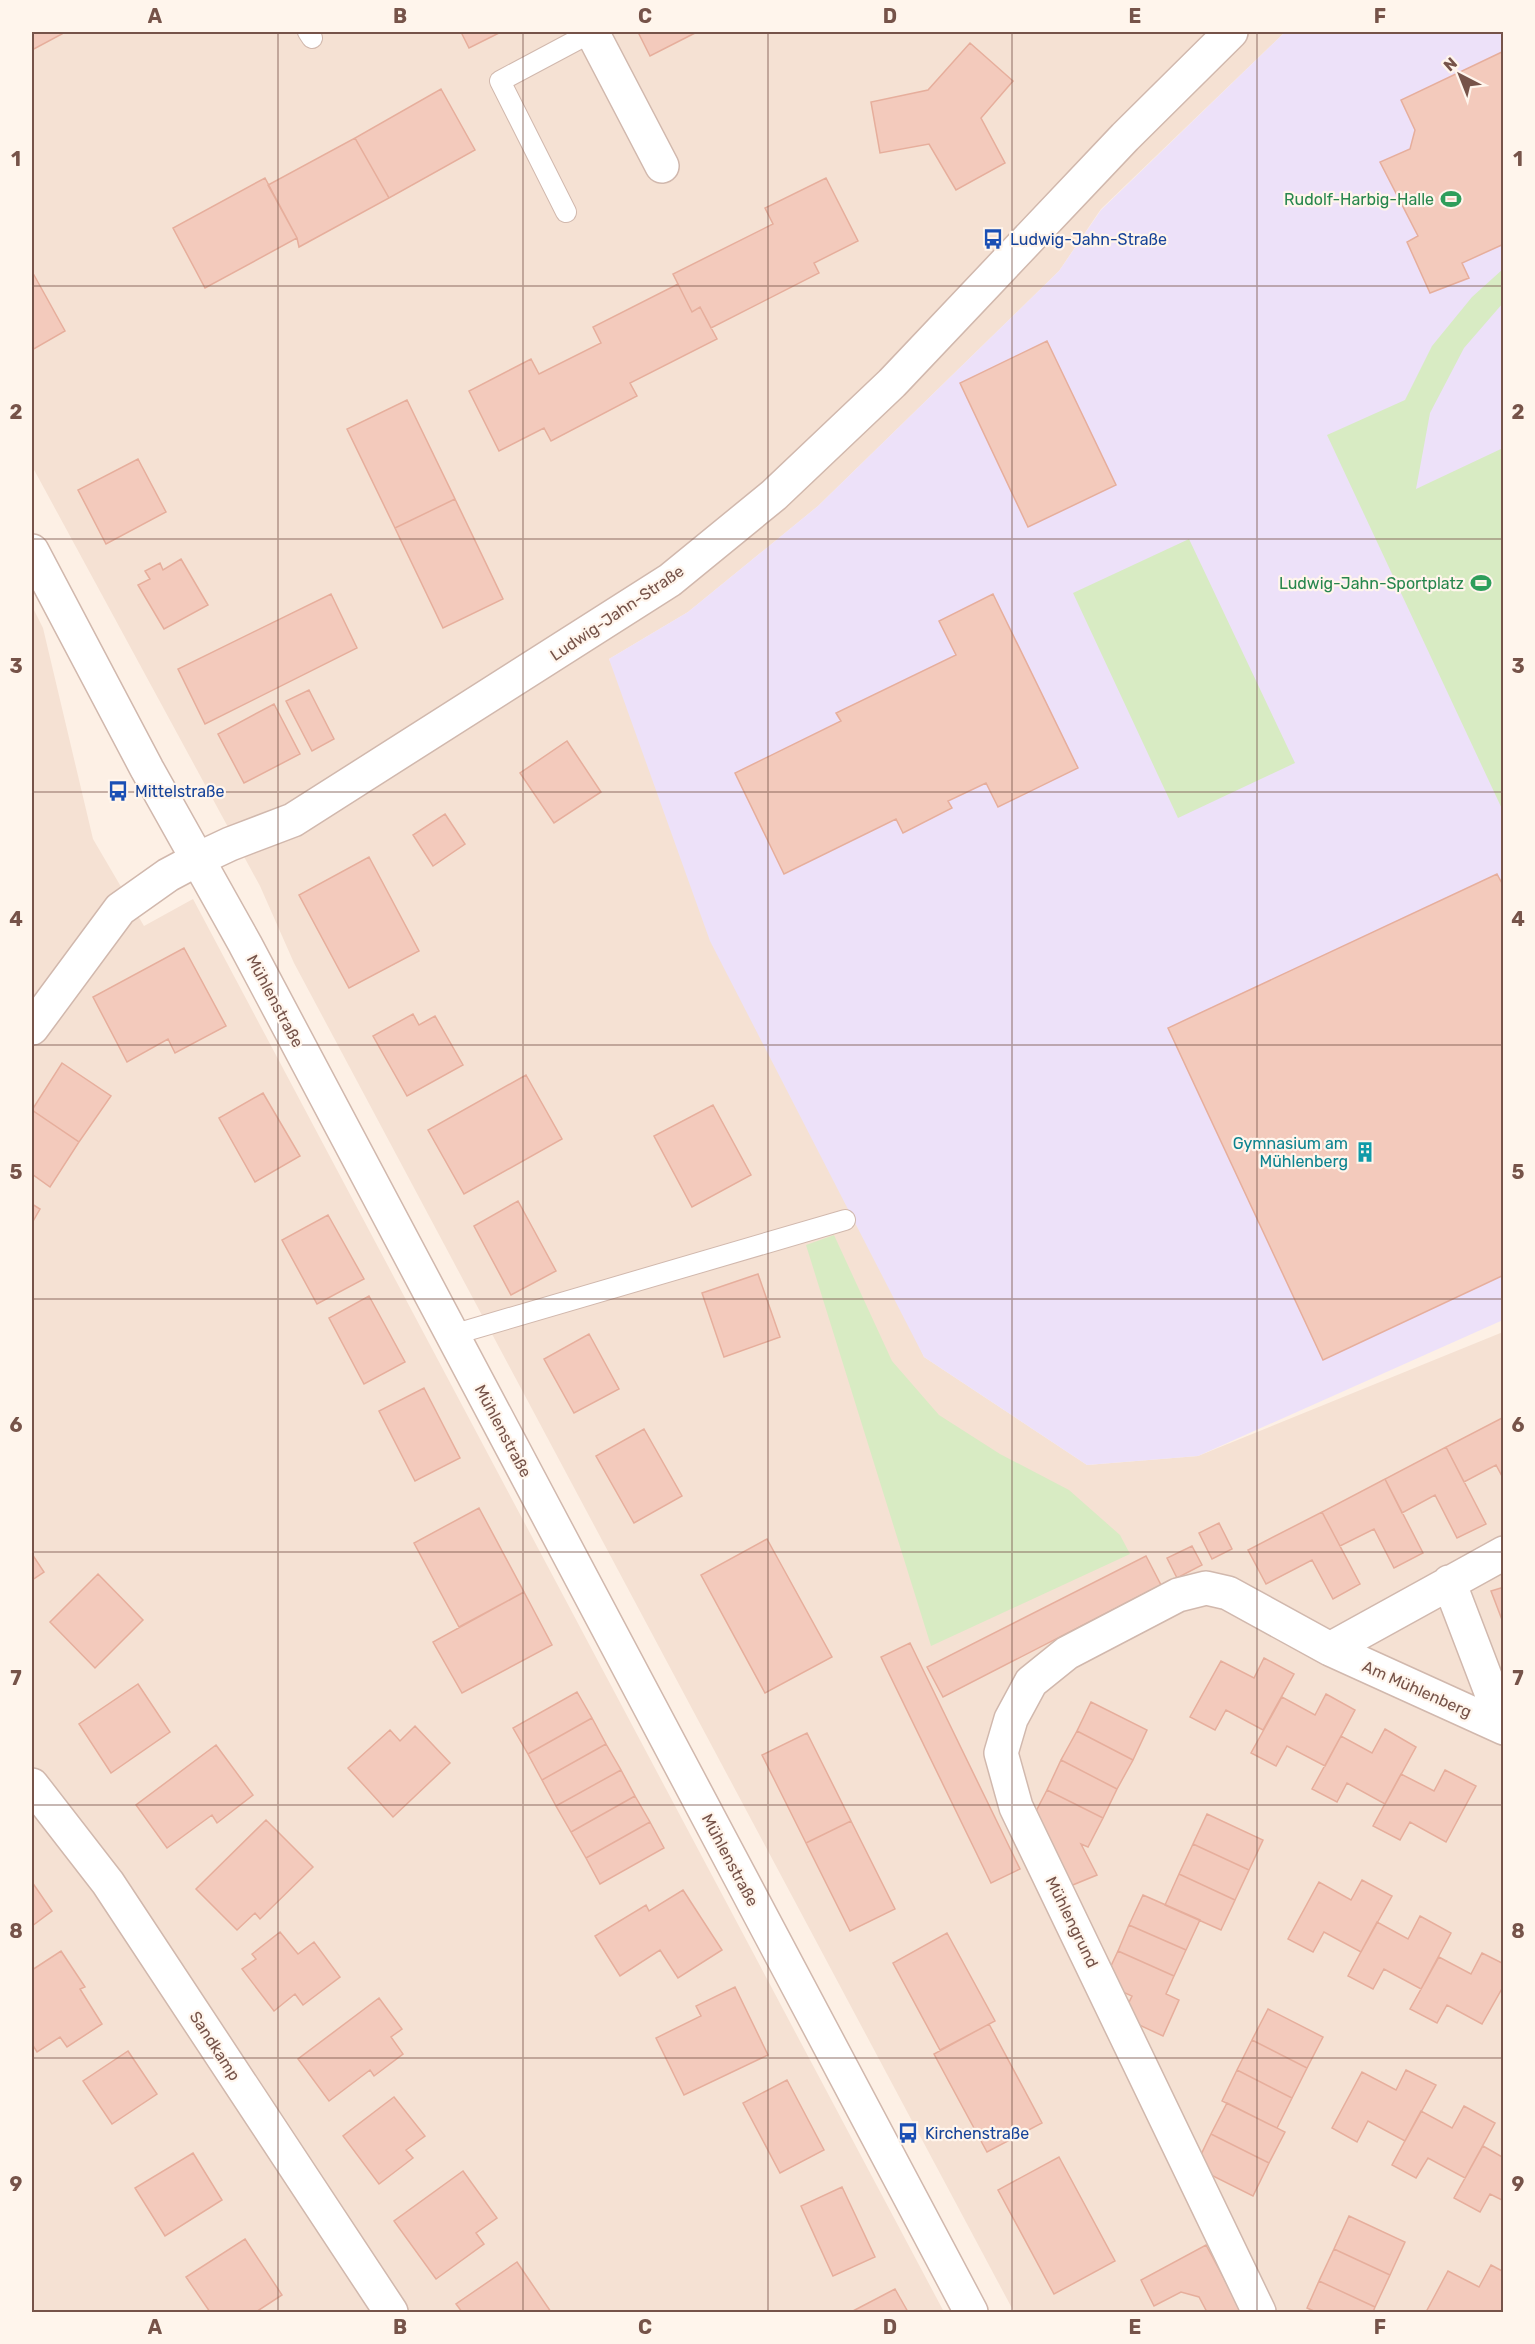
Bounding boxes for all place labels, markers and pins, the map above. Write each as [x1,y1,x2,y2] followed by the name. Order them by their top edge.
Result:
[1439,187,1463,211] sports icon: Rudolf-Harbig-Halle
[1284,190,1434,209] place label: Rudolf-Harbig-Halle
[981,227,1005,251] bus stop icon: Ludwig-Jahn-Straße
[1010,230,1167,249] place label: Ludwig-Jahn-Straße
[1469,571,1493,595] sports icon: Ludwig-Jahn-Sportplatz
[1279,574,1464,593] place label: Ludwig-Jahn-Sportplatz
[106,779,130,803] bus stop icon: Mittelstraße
[135,782,225,801] place label: Mittelstraße
[1233,1134,1348,1171] place label: Gymnasium am Mühlenberg
[1353,1140,1377,1164] building icon: Gymnasium am Mühlenberg
[896,2121,920,2145] bus stop icon: Kirchenstraße
[925,2124,1029,2143] place label: Kirchenstraße

